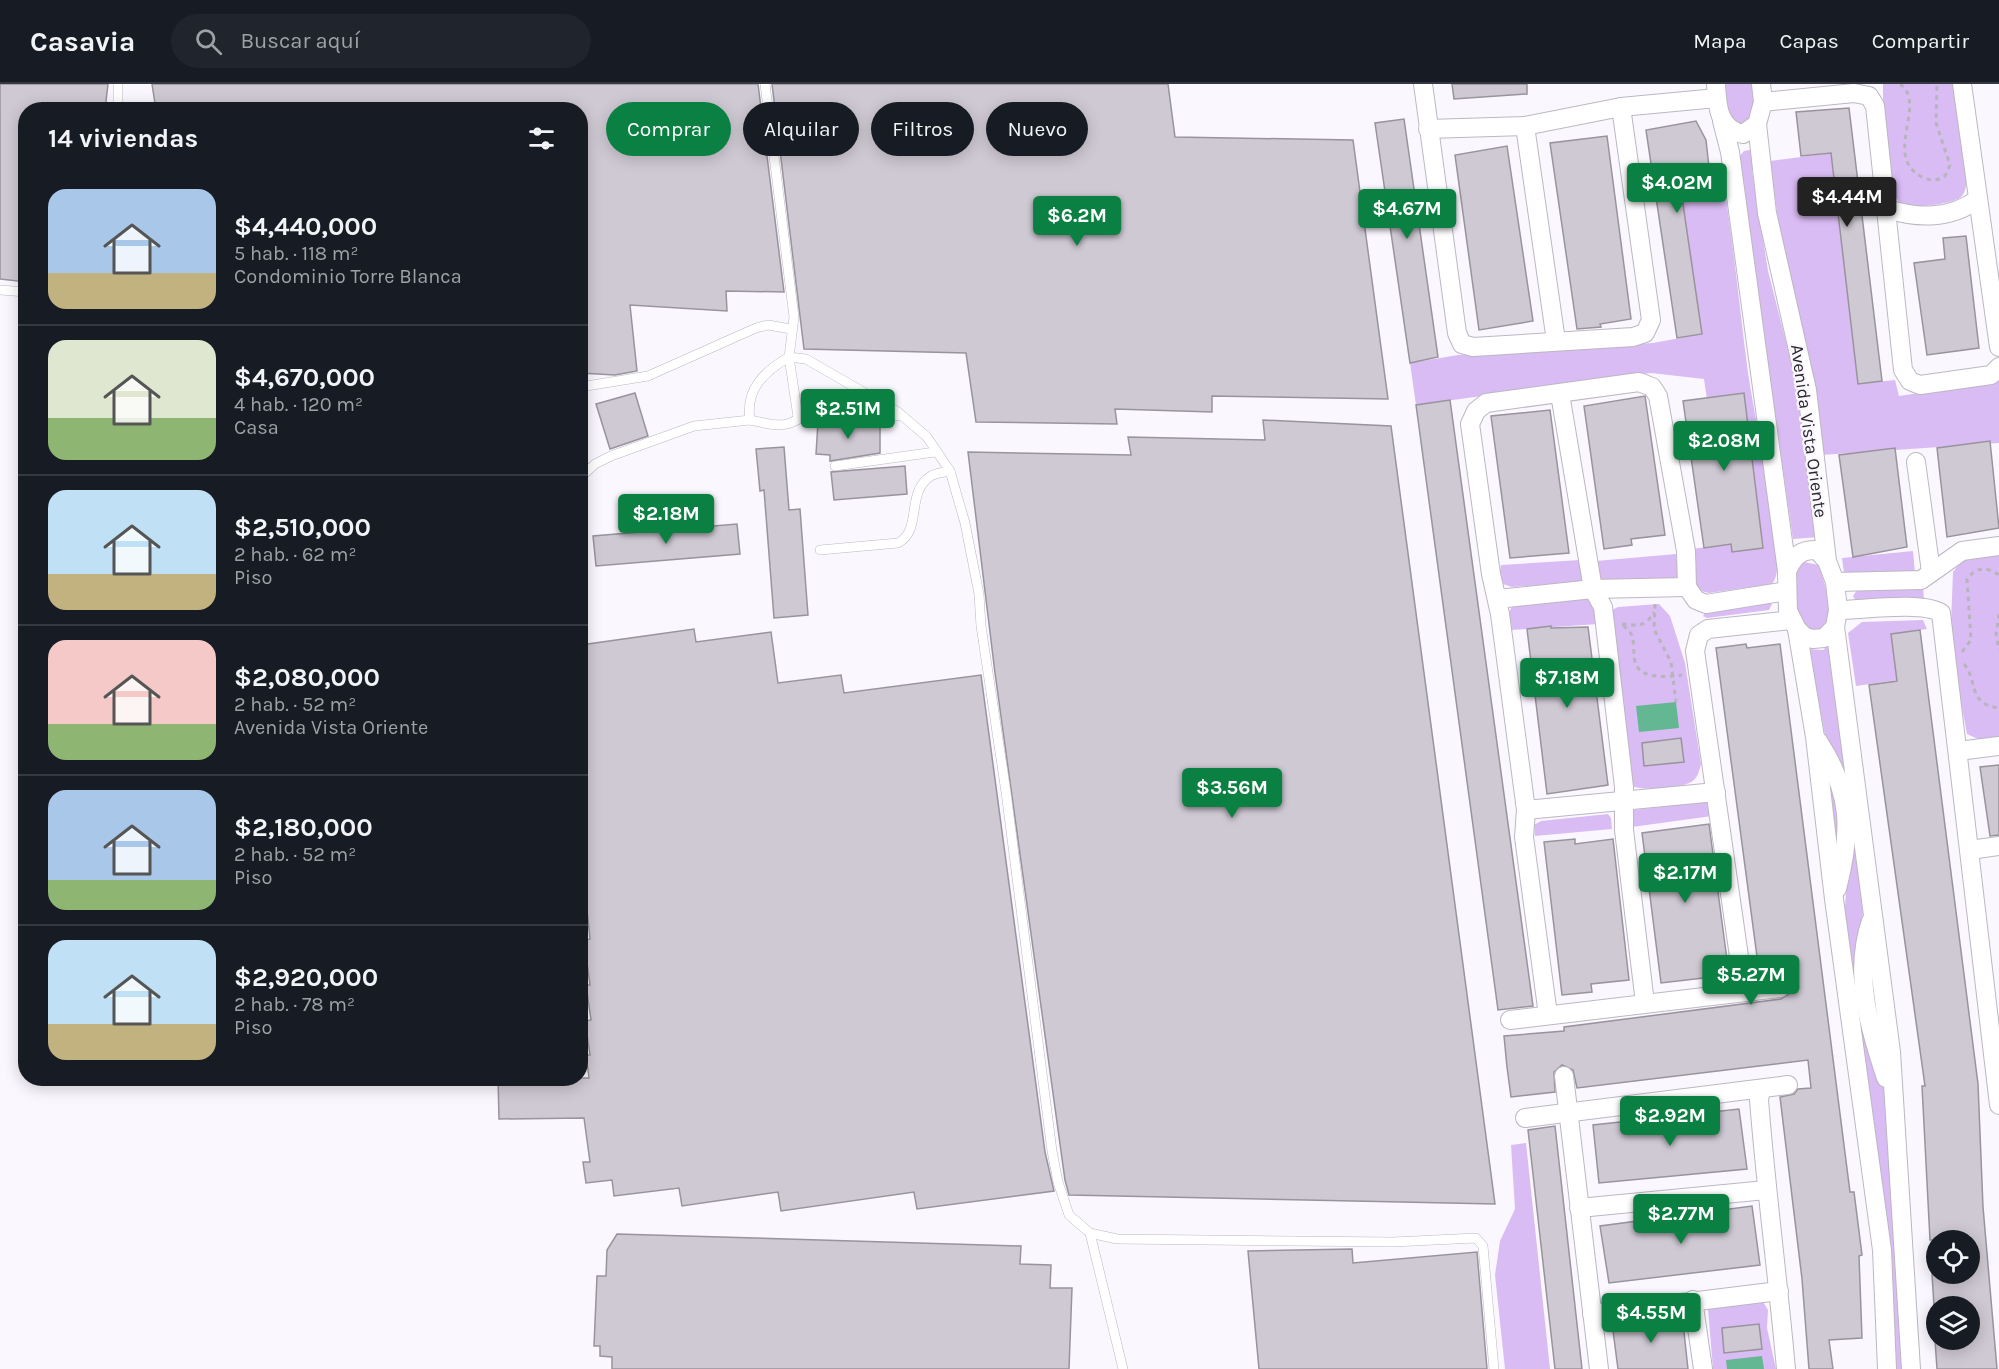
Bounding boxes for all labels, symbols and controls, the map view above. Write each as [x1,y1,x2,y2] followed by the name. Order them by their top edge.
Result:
[171,14,591,68] search box
[30,25,135,58] text: Casavia
[192,25,225,58] icon: search
[240,28,360,54] text: Buscar aquí
[1693,29,1747,53] text: Mapa
[1780,29,1839,53] text: Capas
[1872,29,1969,53] text: Compartir
[606,102,731,156] chip: Comprar
[743,102,859,156] chip: Alquilar
[871,102,974,156] chip: Filtros
[986,102,1088,156] chip: Nuevo
[525,122,558,155] icon: filters
[48,123,198,154] text: 14 viviendas
[1628,163,1726,214] pin: $4.02M
[1641,171,1713,194] text: $4.02M
[1798,177,1896,228] pin: $4.44M
[1811,185,1883,208] text: $4.44M
[1358,189,1456,240] pin: $4.67M
[1035,196,1119,247] pin: $6.2M
[1372,197,1442,220] text: $4.67M
[1047,204,1107,227] text: $6.2M
[234,211,377,242] text: $4,440,000
[96,213,168,285] icon: home
[234,242,359,265] text: 5 hab. · 118 m²
[234,265,462,288] text: Condominio Torre Blanca
[1786,343,1832,519] street label: Avenida Vista Oriente
[234,362,375,393] text: $4,670,000
[96,364,168,436] icon: home
[799,389,897,440] pin: $2.51M
[234,393,363,416] text: 4 hab. · 120 m²
[815,397,881,420] text: $2.51M
[234,416,279,439] text: Casa
[1675,421,1773,472] pin: $2.08M
[1687,429,1761,452] text: $2.08M
[617,494,715,545] pin: $2.18M
[632,502,700,525] text: $2.18M
[234,512,371,543] text: $2,510,000
[96,514,168,586] icon: home
[234,543,356,566] text: 2 hab. · 62 m²
[234,566,272,589] text: Piso
[1518,658,1616,709] pin: $7.18M
[234,662,380,693] text: $2,080,000
[96,664,168,736] icon: home
[1534,666,1600,689] text: $7.18M
[234,693,356,716] text: 2 hab. · 52 m²
[234,716,428,739] text: Avenida Vista Oriente
[1183,768,1281,819] pin: $3.56M
[1196,776,1268,799] text: $3.56M
[234,812,373,843] text: $2,180,000
[96,814,168,886] icon: home
[234,843,356,866] text: 2 hab. · 52 m²
[1636,853,1734,904] pin: $2.17M
[1653,861,1717,884] text: $2.17M
[234,866,272,889] text: Piso
[1702,955,1800,1006] pin: $5.27M
[234,962,378,993] text: $2,920,000
[1716,963,1786,986] text: $5.27M
[96,964,168,1036] icon: home
[234,993,355,1016] text: 2 hab. · 78 m²
[234,1016,272,1039] text: Piso
[1621,1096,1719,1147] pin: $2.92M
[1634,1104,1706,1127] text: $2.92M
[1632,1194,1730,1245] pin: $2.77M
[1647,1202,1715,1225] text: $2.77M
[1926,1230,1980,1350] map controls
[1926,1230,1980,1284] button: locate
[1602,1293,1700,1344] pin: $4.55M
[1926,1296,1980,1350] button: layers
[1616,1301,1686,1324] text: $4.55M

